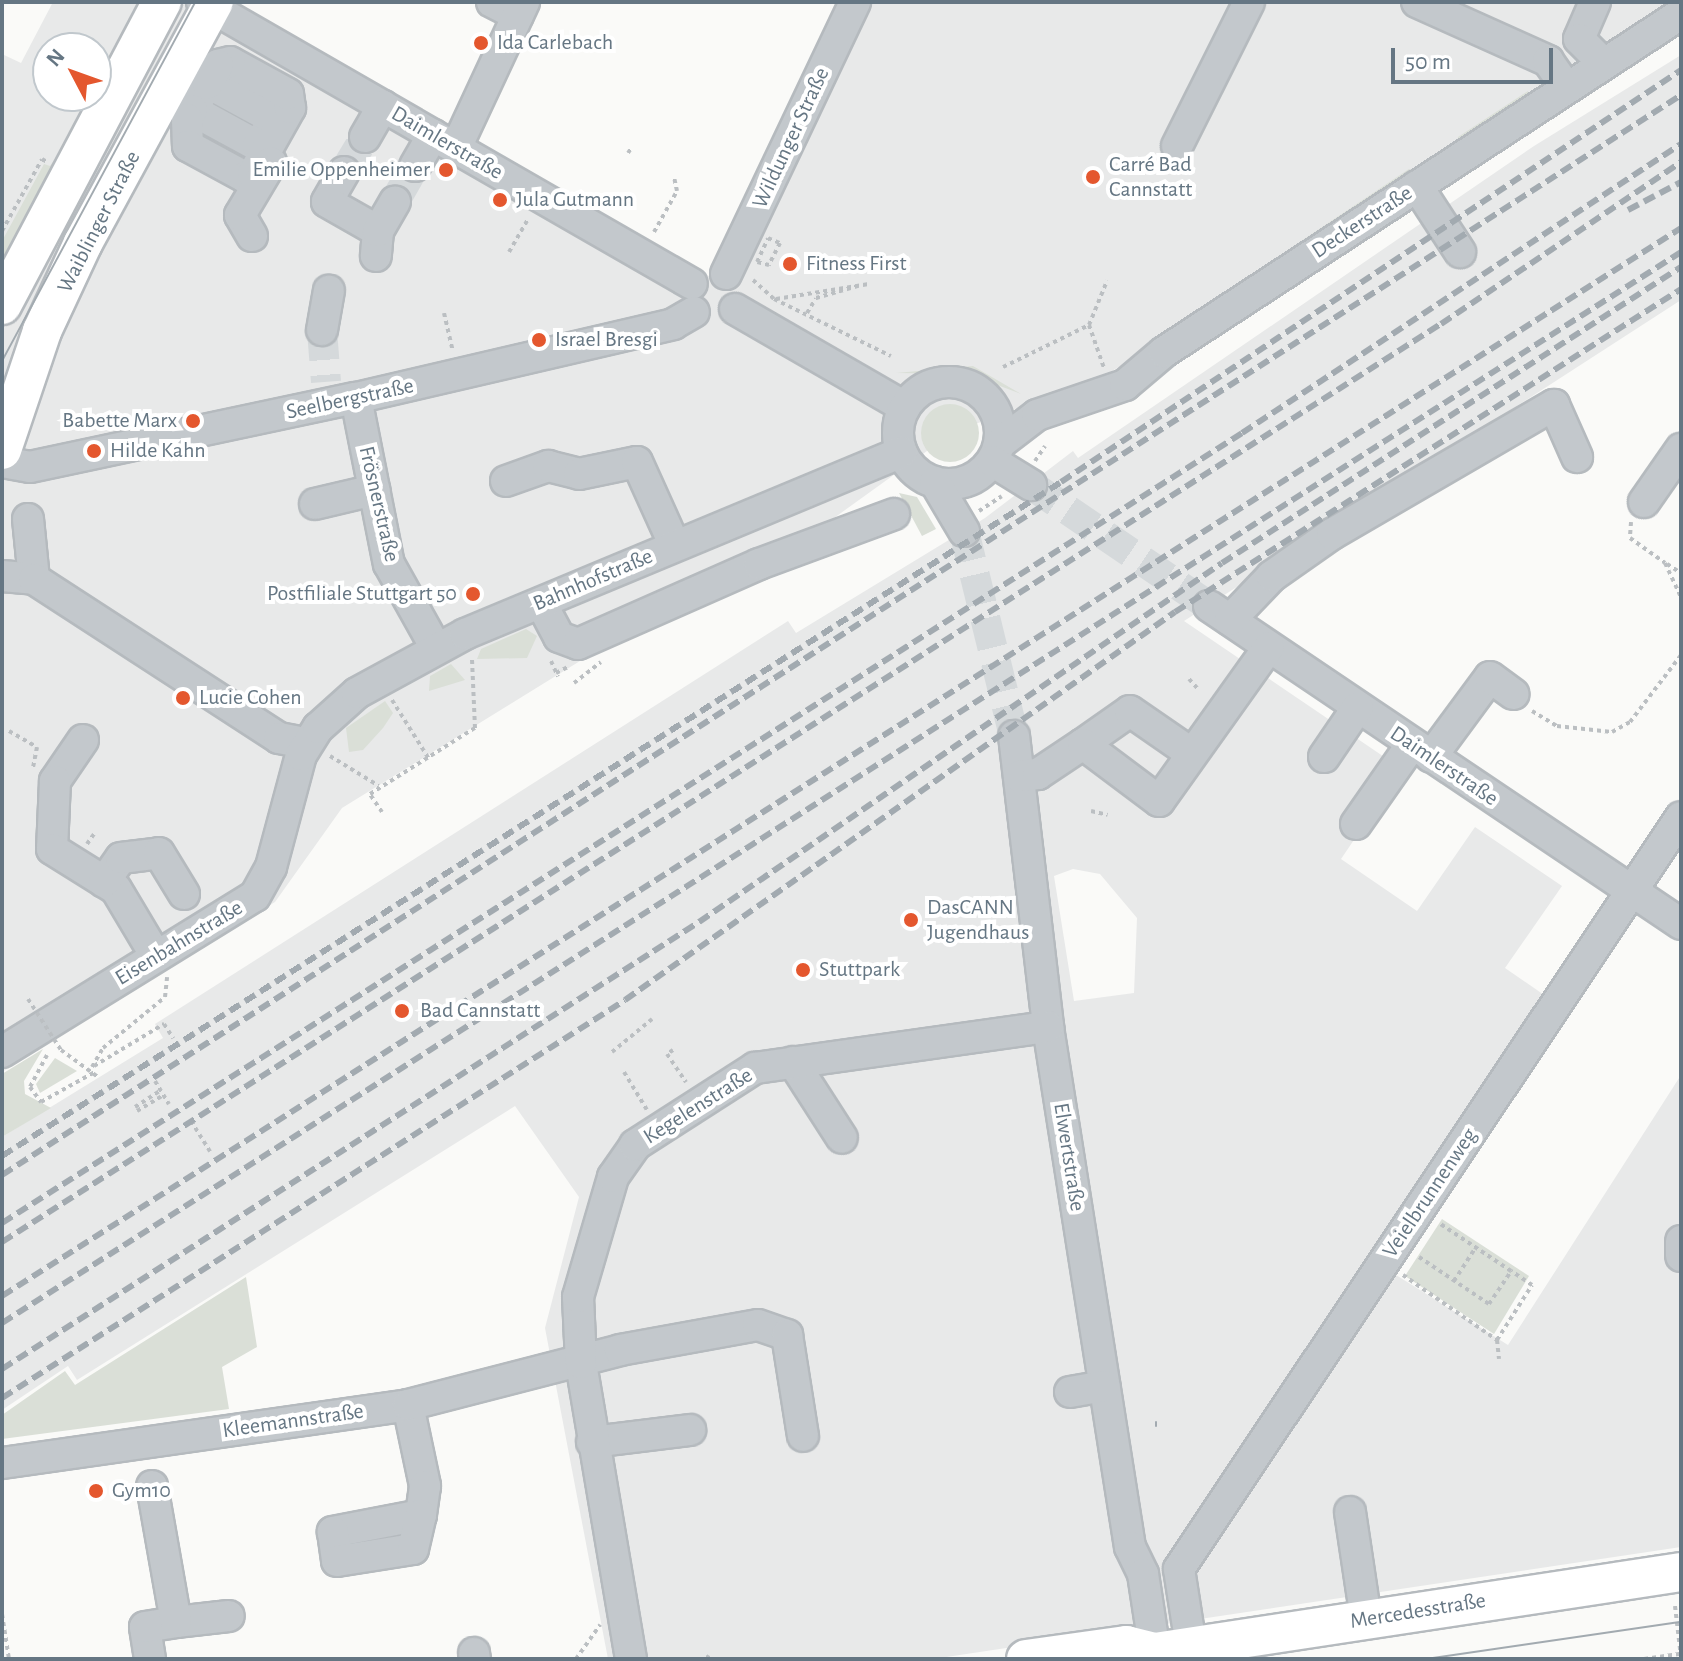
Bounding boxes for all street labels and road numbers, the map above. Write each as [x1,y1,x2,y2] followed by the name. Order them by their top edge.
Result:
[747,63,835,213] street label: Wildunger Straße
[386,100,508,186] street label: Daimlerstraße
[52,147,146,297] street label: Waiblinger Straße
[1307,180,1417,264] street label: Deckerstraße
[284,373,416,425] street label: Seelbergstraße
[353,444,405,564] street label: Frösnerstraße
[529,543,657,617] street label: Bahnhofstraße
[1385,720,1503,812] street label: Daimlerstraße
[110,895,248,991] street label: Eisenbahnstraße
[639,1062,757,1150] street label: Kegelenstraße
[1047,1101,1091,1213] street label: Elwertstraße
[1377,1123,1483,1263] street label: Veielbrunnenweg
[221,1398,365,1444] street label: Kleemannstraße
[1348,1587,1488,1635] street label: Mercedesstraße

